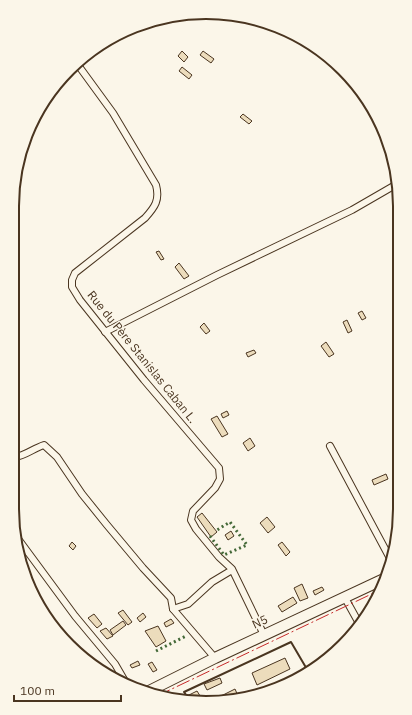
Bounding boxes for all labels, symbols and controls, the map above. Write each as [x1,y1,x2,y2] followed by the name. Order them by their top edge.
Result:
[84,287,200,426] street label: Rue du Père Stanislas Caban L.
[250,611,270,632] street label: N5
[14,677,121,703] scale bar
[20,683,55,698] text: 100 m

